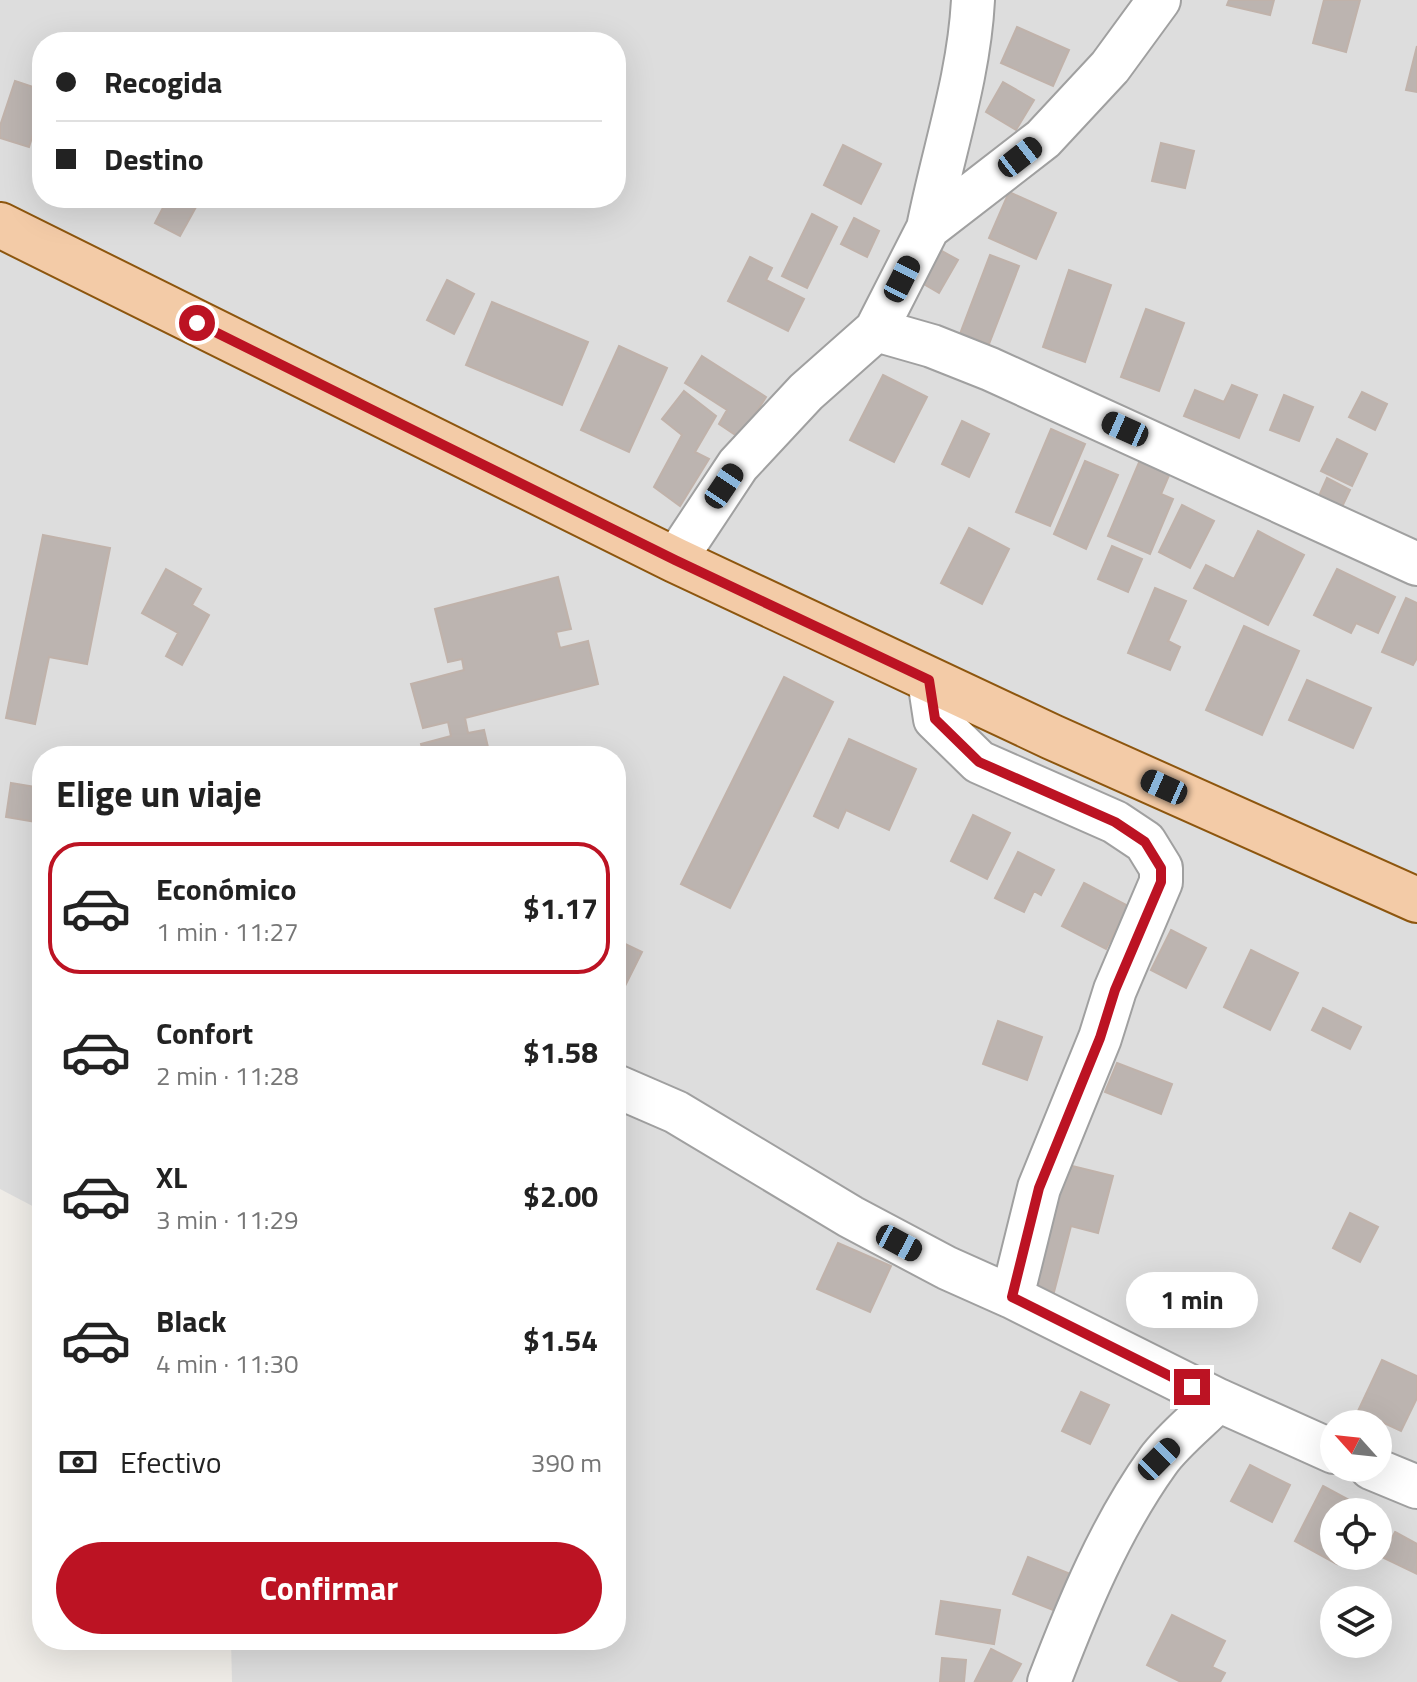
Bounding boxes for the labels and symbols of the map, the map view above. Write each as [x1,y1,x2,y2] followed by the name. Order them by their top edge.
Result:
[994,133,1046,181] car
[880,252,924,306] car
[179,305,215,341] route start
[1098,408,1152,450] car
[701,459,747,513] car
[1137,766,1191,808] car
[872,1221,926,1265] car
[1126,1271,1258,1327] callout: 1 min
[1174,1369,1210,1405] route end
[1320,1410,1392,1482] north arrow
[1134,1434,1184,1484] car

